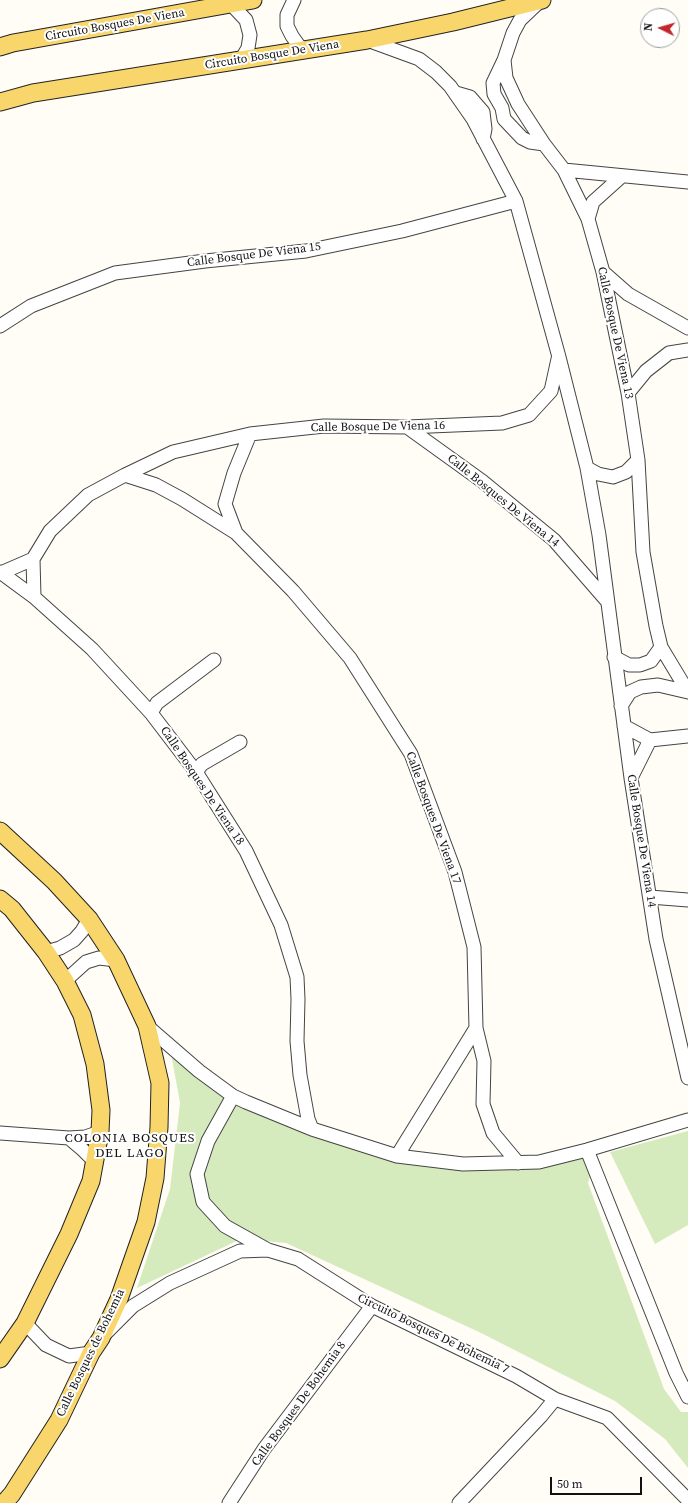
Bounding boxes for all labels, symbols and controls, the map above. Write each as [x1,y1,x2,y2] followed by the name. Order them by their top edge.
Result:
[44,6,186,44] street label: Circuito Bosques De Viena
[640,8,680,48] north arrow
[641,22,656,32] text: N
[204,37,340,73] street label: Circuito Bosque De Viena
[186,240,322,270] street label: Calle Bosque De Viena 15
[594,266,636,400] street label: Calle Bosque De Viena 13
[311,419,445,435] street label: Calle Bosque De Viena 16
[444,451,562,551] street label: Calle Bosques De Viena 14
[157,724,247,848] street label: Calle Bosques De Viena 18
[402,750,464,886] street label: Calle Bosques De Viena 17
[623,773,659,909] street label: Calle Bosque De Viena 14
[65,1131,195,1162] district label: COLONIA BOSQUES DEL LAGO
[54,1287,128,1419] street label: Calle Bosques de Bohemia
[355,1291,511,1377] street label: Circuito Bosques De Bohemia 7
[249,1339,349,1469] street label: Calle Bosques De Bohemia 8
[552,1469,644,1495] scale bar
[557,1476,583,1492] text: 50 m

